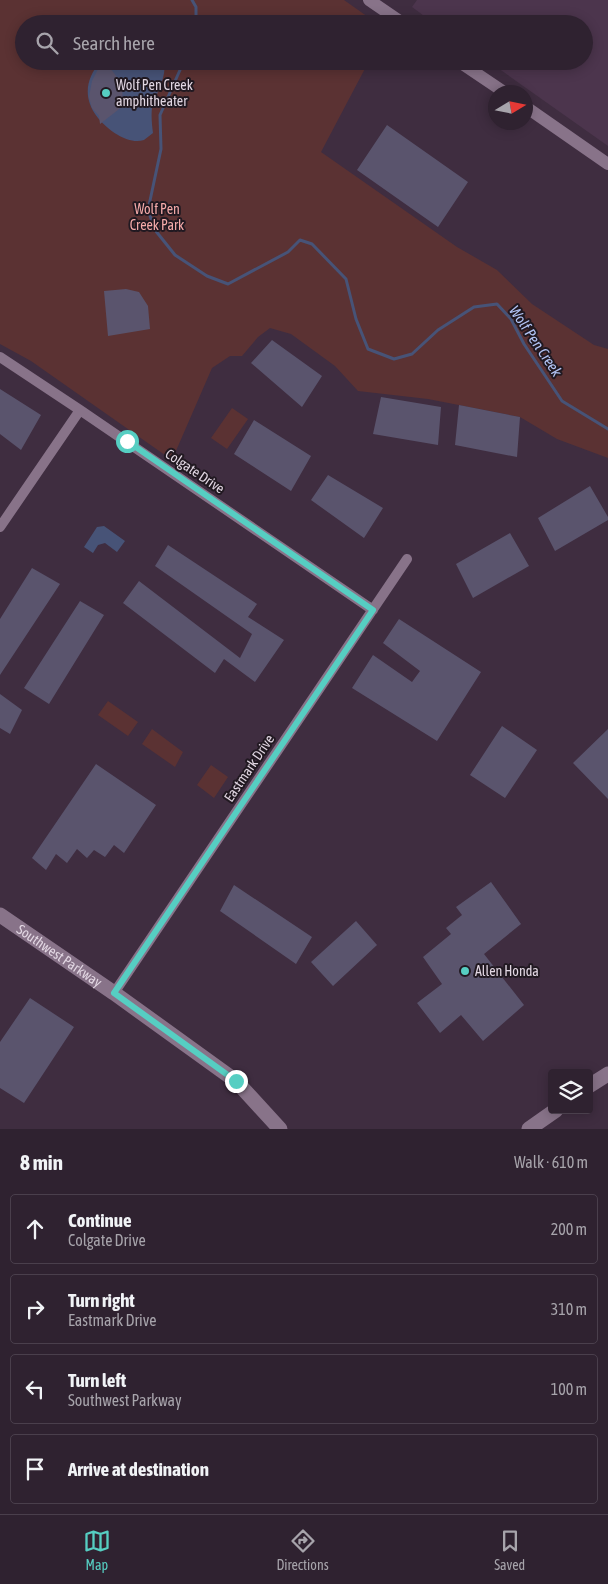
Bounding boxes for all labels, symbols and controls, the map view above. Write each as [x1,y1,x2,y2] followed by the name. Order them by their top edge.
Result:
[15,15,593,70] search box
[33,29,61,57] icon: search
[73,32,155,54] text: Search here
[116,77,193,109] place label: Wolf Pen Creek amphitheater
[488,85,533,130] north arrow
[100,87,112,99] marker: Wolf Pen Creek amphitheater
[130,201,184,233] park label: Wolf Pen Creek Park
[506,302,566,380] water label: Wolf Pen Creek
[116,430,139,453] route start
[162,445,228,497] street label: Colgate Drive
[221,731,277,805] street label: Eastmark Drive
[14,921,105,990] street label: Southwest Parkway
[475,963,539,979] place label: Allen Honda
[459,965,471,977] marker: Allen Honda
[548,1069,593,1114] map controls
[548,1069,593,1114] button: layers
[225,1070,248,1093] route end
[20,1150,63,1174] text: 8 min
[514,1153,588,1171] text: Walk · 610 m
[68,1209,132,1231] text: Continue
[21,1215,49,1243] icon: ahead
[551,1220,587,1238] text: 200 m
[68,1231,146,1249] text: Colgate Drive
[68,1289,135,1311] text: Turn right
[21,1295,49,1323] icon: right
[551,1300,587,1318] text: 310 m
[68,1311,156,1329] text: Eastmark Drive
[68,1369,126,1391] text: Turn left
[21,1375,49,1403] icon: left
[551,1380,587,1398] text: 100 m
[68,1391,182,1409] text: Southwest Parkway
[21,1455,49,1483] icon: arrive
[68,1458,209,1480] text: Arrive at destination
[83,1527,111,1573] tab: Map
[276,1527,329,1573] tab: Directions
[494,1527,525,1573] tab: Saved

